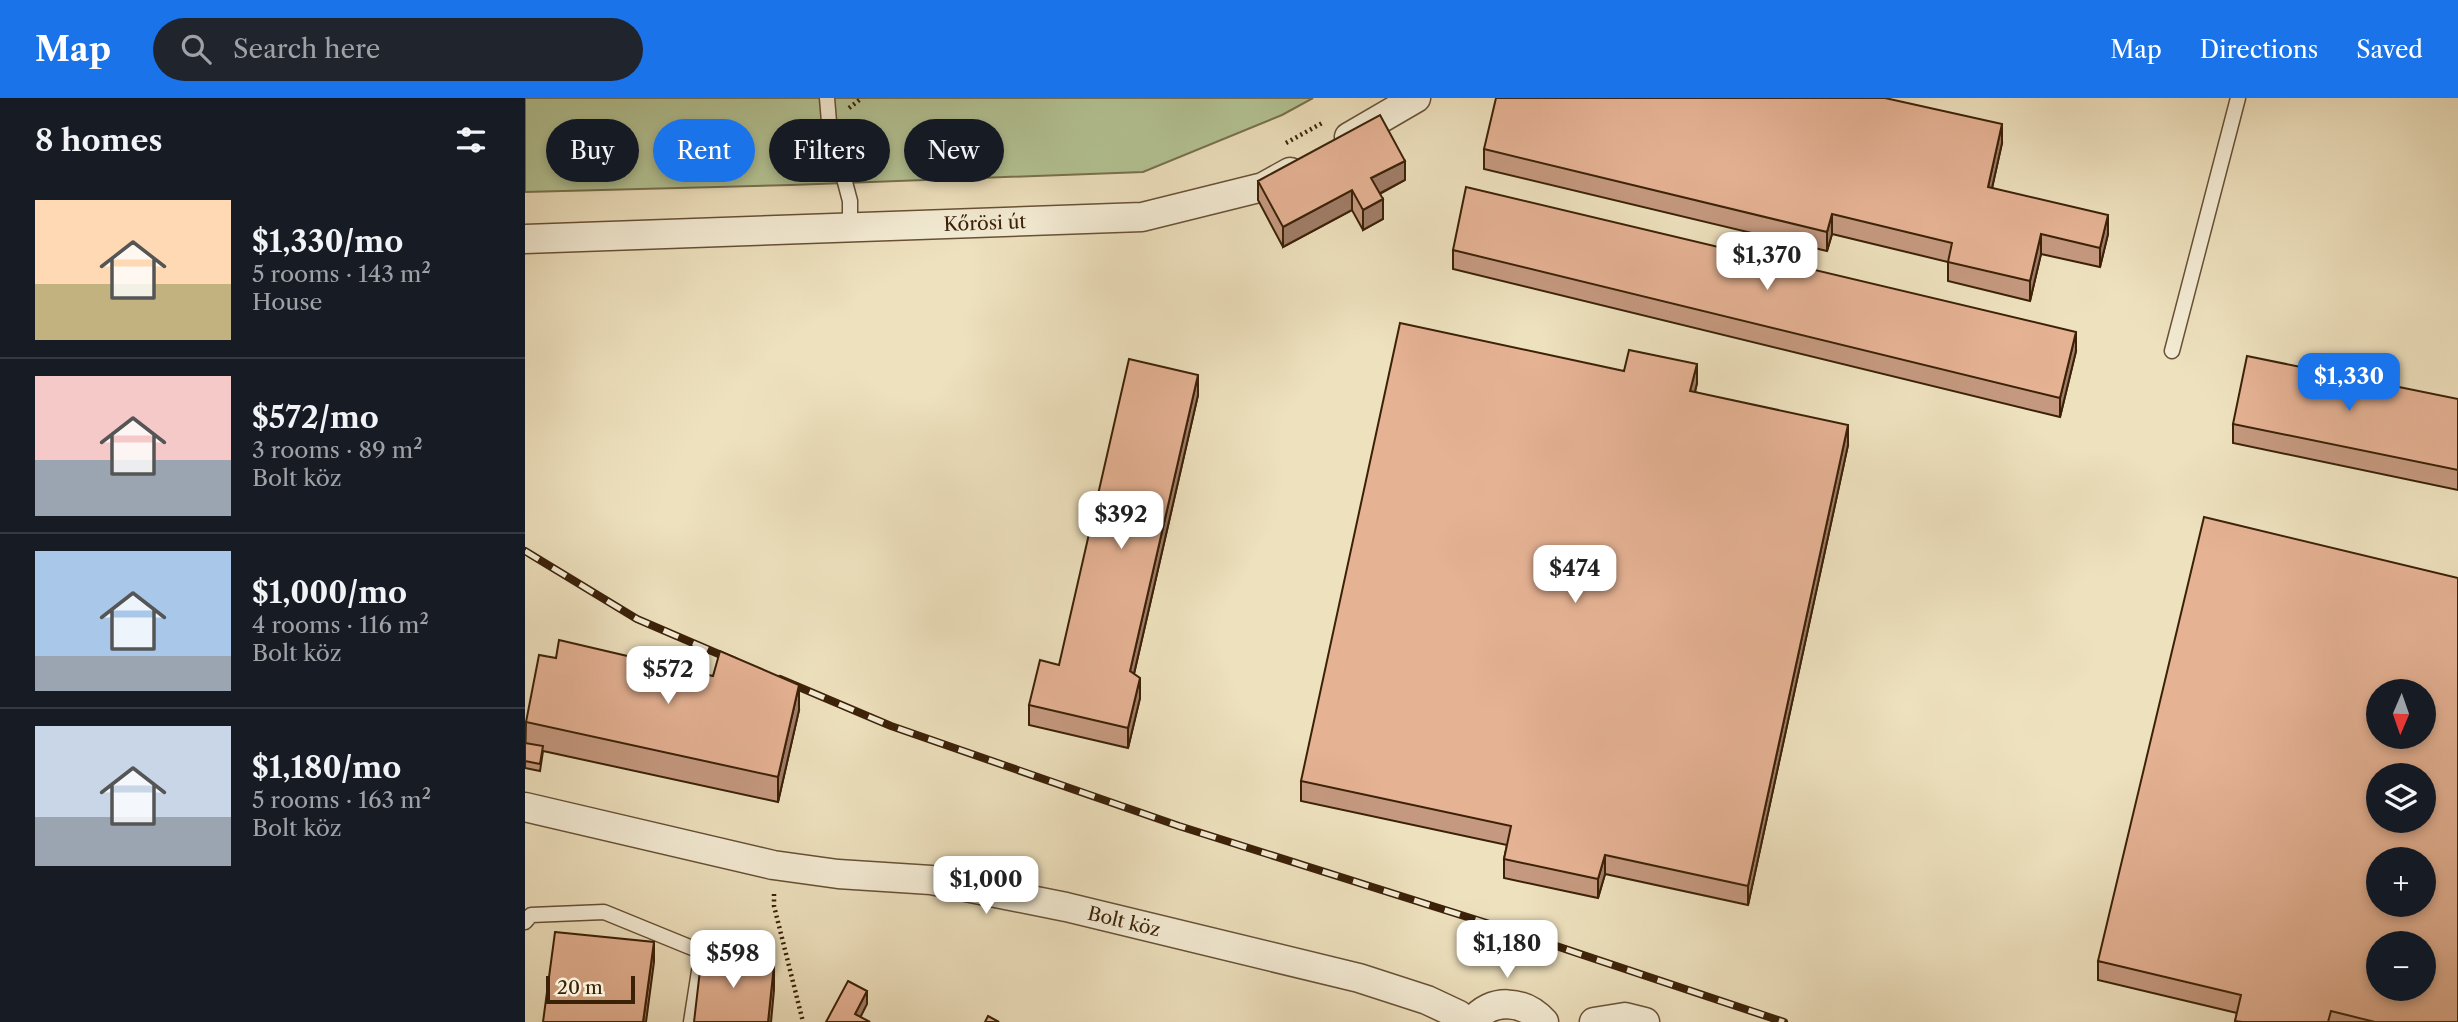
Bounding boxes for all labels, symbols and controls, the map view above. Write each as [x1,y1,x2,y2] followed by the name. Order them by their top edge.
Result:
[153,18,643,81] search box
[35,29,111,70] text: Map
[177,30,215,68] icon: search
[233,33,380,65] text: Search here
[2110,35,2162,64] text: Map
[2200,35,2318,64] text: Directions
[2356,35,2423,64] text: Saved
[546,119,639,182] chip: Buy
[653,119,755,182] chip: Rent
[769,119,890,182] chip: Filters
[904,119,1004,182] chip: New
[452,121,490,159] icon: filters
[35,122,162,159] text: 8 homes
[943,210,1027,236] street label: Kőrösi út
[252,223,403,260] text: $1,330/mo
[91,228,175,312] icon: home
[1710,232,1824,292] pin: $1,370
[1732,241,1802,269] text: $1,370
[252,260,431,288] text: 5 rooms · 143 m²
[252,288,322,316] text: House
[2292,354,2406,413] pin: $1,330
[2314,362,2384,390] text: $1,330
[252,399,379,436] text: $572/mo
[91,404,175,488] icon: home
[252,436,423,464] text: 3 rooms · 89 m²
[252,464,342,492] text: Bolt köz
[1080,491,1162,551] pin: $392
[1094,500,1148,528] text: $392
[1534,546,1616,605] pin: $474
[1549,554,1601,582] text: $474
[252,574,407,611] text: $1,000/mo
[91,579,175,663] icon: home
[252,611,429,639] text: 4 rooms · 116 m²
[252,639,342,667] text: Bolt köz
[627,646,709,706] pin: $572
[642,655,694,683] text: $572
[2366,679,2436,749] north arrow
[2366,679,2436,1001] map controls
[252,749,401,786] text: $1,180/mo
[91,754,175,838] icon: home
[2366,763,2436,833] button: layers
[252,786,431,814] text: 5 rooms · 163 m²
[252,814,342,842] text: Bolt köz
[2366,847,2436,917] button: +
[929,856,1043,916] pin: $1,000
[949,865,1023,893] text: $1,000
[1085,901,1163,941] street label: Bolt köz
[1450,920,1564,980] pin: $1,180
[1473,929,1541,957] text: $1,180
[692,930,774,990] pin: $598
[2366,931,2436,1001] button: −
[706,939,760,967] text: $598
[546,973,635,1005] scale bar
[557,976,603,999] text: 20 m

